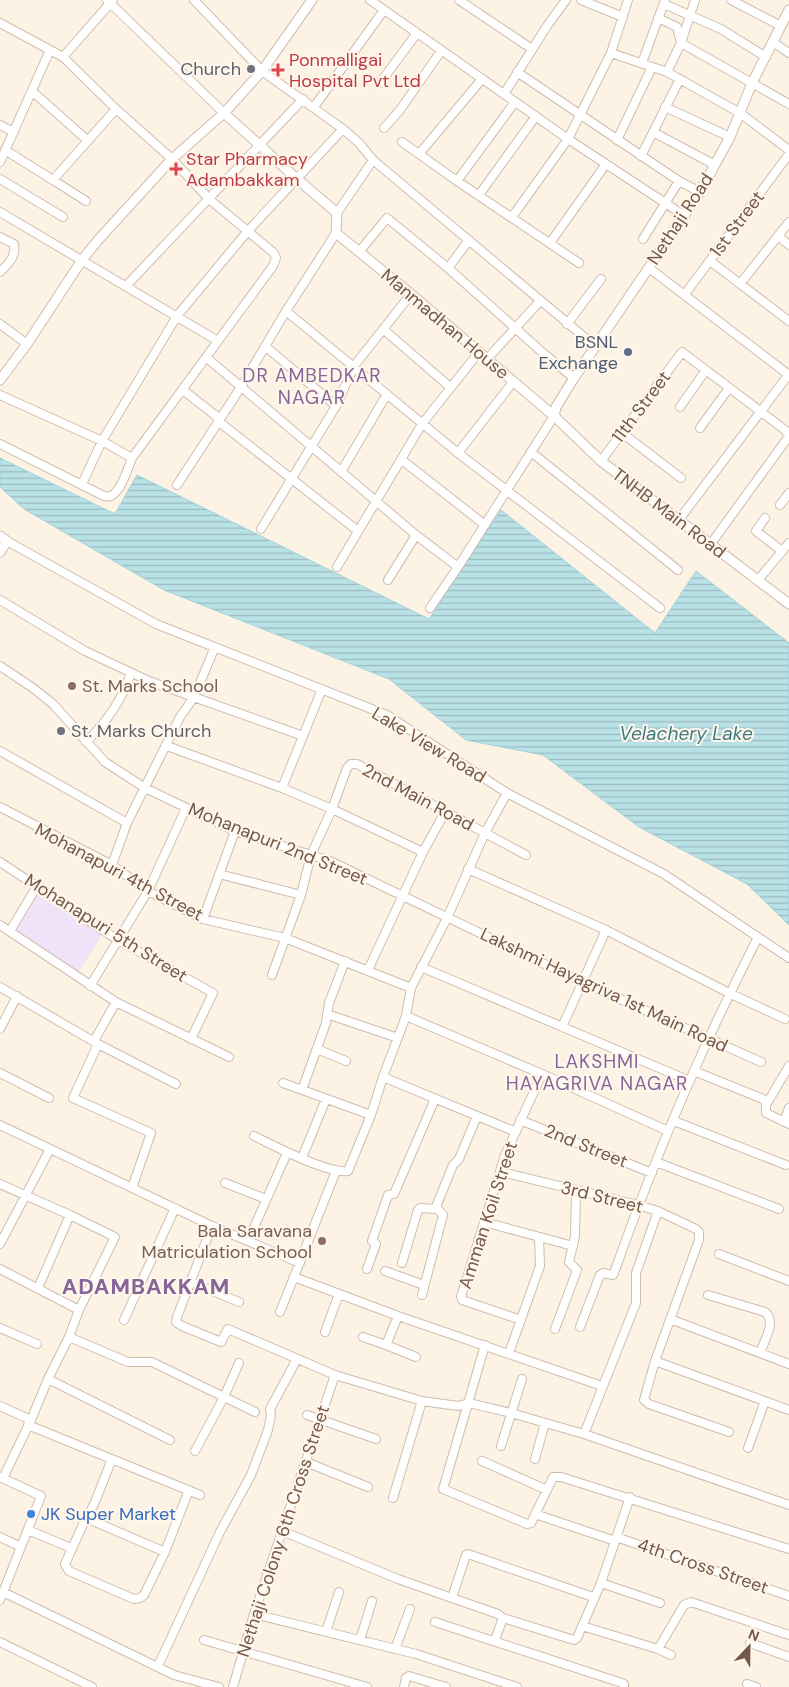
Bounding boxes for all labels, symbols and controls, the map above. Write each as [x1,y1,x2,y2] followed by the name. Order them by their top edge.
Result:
[289,48,421,93] place label: Ponmalligai Hospital Pvt Ltd
[180,57,241,81] place label: Church
[245,63,257,75] marker: Church
[271,63,285,77] marker: Ponmalligai Hospital Pvt Ltd
[186,147,308,192] place label: Star Pharmacy Adambakkam
[170,163,182,175] marker: Star Pharmacy Adambakkam
[641,168,719,270] street label: Nethaji Road
[704,186,770,262] street label: 1st Street
[376,263,514,385] street label: Manmadhan House
[539,330,618,375] place label: BSNL Exchange
[622,346,634,358] marker: BSNL Exchange
[242,363,382,410] district label: DR AMBEDKAR NAGAR
[606,366,676,448] street label: 11th Street
[607,462,731,564] street label: TNHB Main Road
[82,674,218,698] place label: St. Marks School
[66,680,78,692] marker: St. Marks School
[367,701,491,789] street label: Lake View Road
[71,719,211,743] place label: St. Marks Church
[619,721,753,746] water label: Velachery Lake
[55,725,67,737] marker: St. Marks Church
[358,758,478,836] street label: 2nd Main Road
[185,797,371,891] street label: Mohanapuri 2nd Street
[31,817,207,927] street label: Mohanapuri 4th Street
[20,868,192,988] street label: Mohanapuri 5th Street
[476,922,732,1058] street label: Lakshmi Hayagriva 1st Main Road
[506,1049,688,1096] district label: LAKSHMI HAYAGRIVA NAGAR
[541,1118,631,1174] street label: 2nd Street
[453,1138,523,1292] street label: Amman Koil Street
[558,1175,646,1219] street label: 3rd Street
[142,1219,312,1264] place label: Bala Saravana Matriculation School
[316,1235,328,1247] marker: Bala Saravana Matriculation School
[62,1272,230,1301] district label: ADAMBAKKAM
[231,1402,335,1660] street label: Nethaji Colony 6th Cross Street
[41,1502,176,1526] place label: JK Super Market
[25,1508,37,1520] marker: JK Super Market
[634,1532,772,1600] street label: 4th Cross Street
[724,1622,774,1672] north arrow
[746,1625,762,1645] text: N

